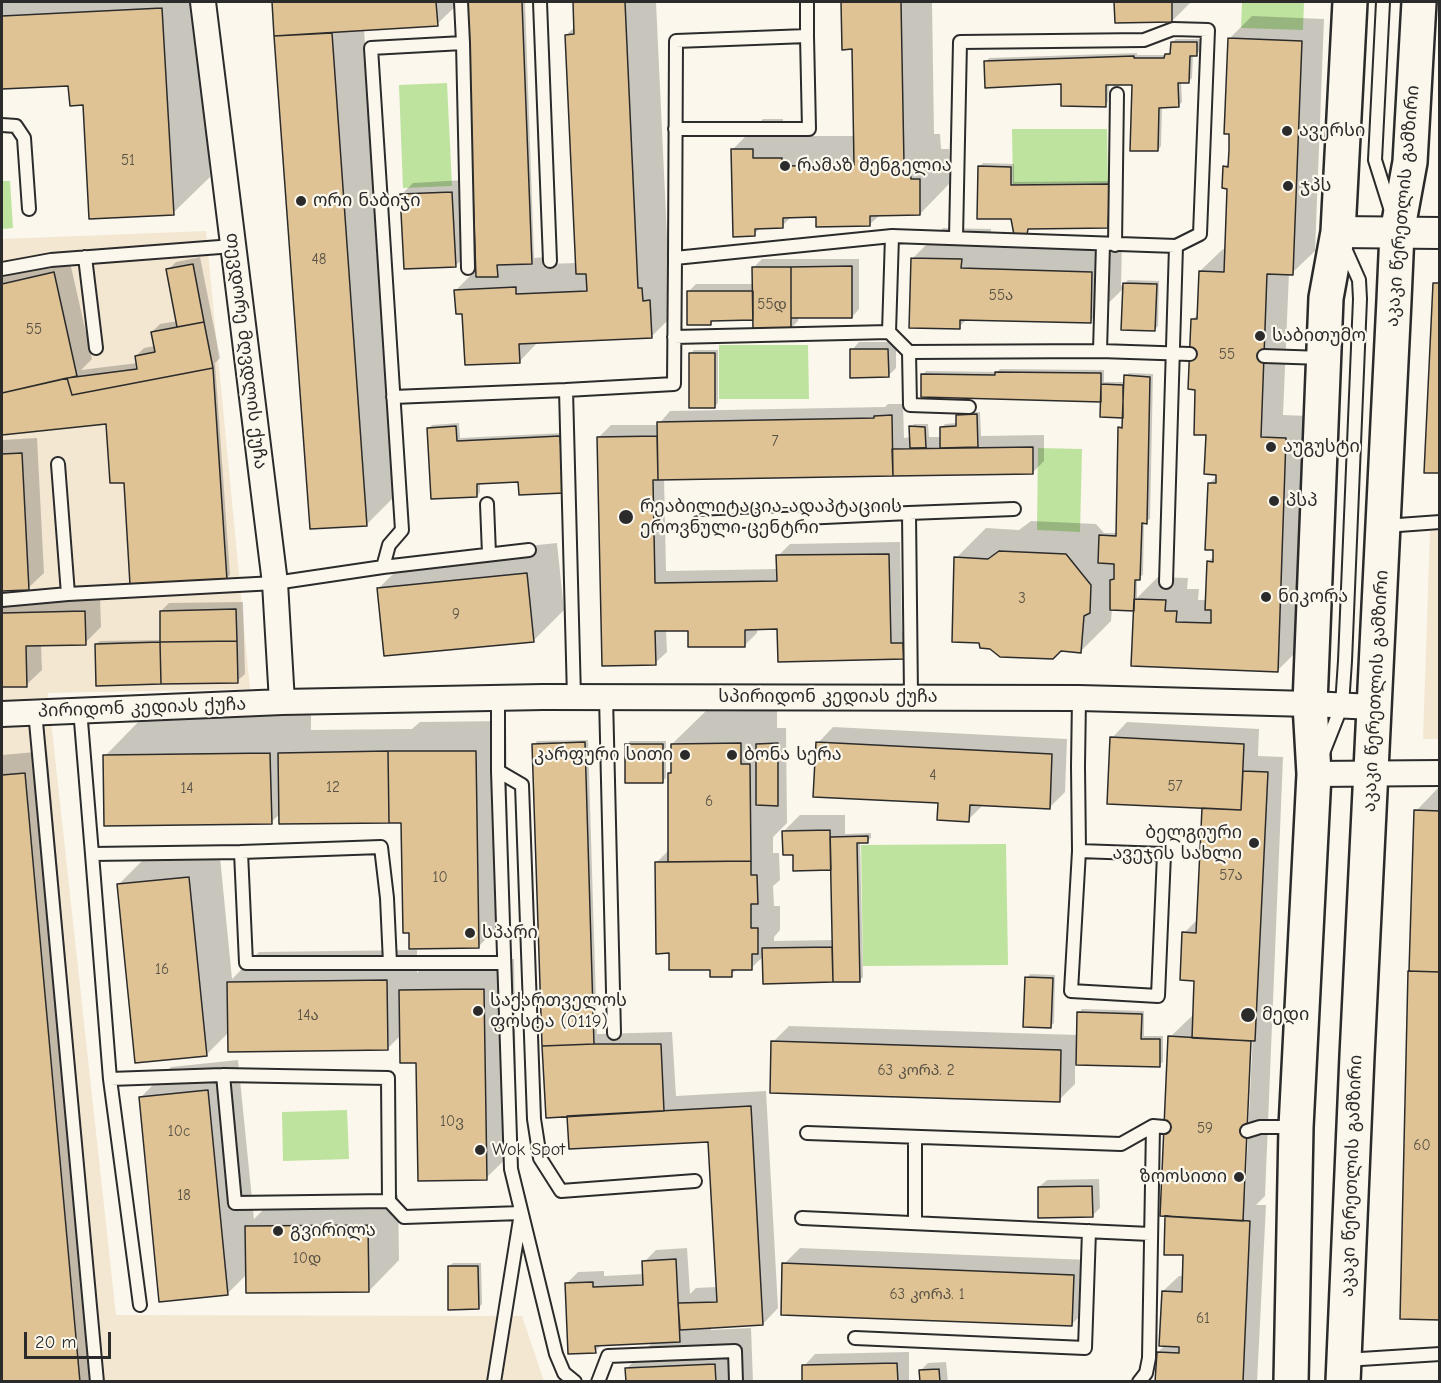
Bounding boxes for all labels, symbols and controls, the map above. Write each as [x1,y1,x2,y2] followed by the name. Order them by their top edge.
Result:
[1382,84,1424,328] street label: აკაკი წერეთლის გამზირი
[1299,120,1365,142] place label: ავერსი
[1280,124,1294,138] marker: ავერსი
[121,152,135,170] house number: 51
[797,155,952,177] place label: რამაზ შენგელია
[778,159,792,173] marker: რამაზ შენგელია
[1300,175,1331,197] place label: ჯპს
[1281,179,1295,193] marker: ჯპს
[313,190,421,212] place label: ორი ნაბიჯი
[294,194,308,208] marker: ორი ნაბიჯი
[221,232,271,470] street label: თევდორე მღვდლის ქუჩა
[312,251,326,269] house number: 48
[989,287,1013,305] house number: 55ა
[757,296,787,314] house number: 55დ
[26,321,42,339] house number: 55
[1272,325,1366,347] place label: საბითუმო
[1253,329,1267,343] marker: საბითუმო
[1219,346,1235,364] house number: 55
[771,433,779,451] house number: 7
[1283,436,1360,458] place label: აუგუსტი
[1264,440,1278,454] marker: აუგუსტი
[1286,490,1318,512] place label: პსპ
[1267,494,1281,508] marker: პსპ
[640,496,902,538] place label: რეაბილიტაცია-ადაპტაციის ეროვნული ცენტრი
[617,508,635,526] marker: რეაბილიტაცია-ადაპტაციის ეროვნული ცენტრი
[1359,569,1393,813] street label: აკაკი წერეთლის გამზირი
[1278,586,1348,608] place label: ნიკორა
[1018,590,1026,608] house number: 3
[1259,590,1273,604] marker: ნიკორა
[452,606,460,624] house number: 9
[718,686,938,708] street label: სპირიდონ კედიას ქუჩა
[37,694,247,722] street label: პირიდონ კედიას ქუჩა
[534,744,673,766] place label: კარფური სითი
[744,744,842,766] place label: ბონა სერა
[678,748,692,762] marker: კარფური სითი
[725,748,739,762] marker: ბონა სერა
[929,767,937,785] house number: 4
[1167,778,1183,796] house number: 57
[326,779,340,797] house number: 12
[180,780,194,798] house number: 14
[705,793,713,811] house number: 6
[1112,822,1242,864] place label: ბელგიური ავეჯის სახლი
[1247,836,1261,850] marker: ბელგიური ავეჯის სახლი
[1219,867,1243,885] house number: 57ა
[432,869,448,887] house number: 10
[482,922,538,944] place label: სპარი
[463,926,477,940] marker: სპარი
[155,961,169,979] house number: 16
[490,990,627,1032] place label: საქართველოს ფოსტა (0119)
[471,1004,485,1018] marker: საქართველოს ფოსტა (0119)
[1262,1004,1309,1026] place label: მედი
[1239,1006,1257,1024] marker: მედი
[297,1007,319,1025] house number: 14ა
[1337,1054,1367,1298] street label: აკაკი წერეთლის გამზირი
[877,1062,955,1080] house number: 63 კორპ. 2
[440,1113,464,1131] house number: 10ვ
[1197,1120,1213,1138] house number: 59
[168,1123,190,1141] house number: 10c
[1413,1137,1431,1155] house number: 60
[492,1139,565,1161] place label: Wok Spot
[473,1143,487,1157] marker: Wok Spot
[1140,1166,1227,1188] place label: ზოოსითი
[1232,1170,1246,1184] marker: ზოოსითი
[177,1187,191,1205] house number: 18
[290,1220,376,1242] place label: გვირილა
[271,1224,285,1238] marker: გვირილა
[293,1250,321,1268] house number: 10დ
[889,1286,965,1304] house number: 63 კორპ. 1
[1196,1310,1210,1328] house number: 61
[27,1320,114,1358] scale bar
[35,1332,76,1353] text: 20 m

